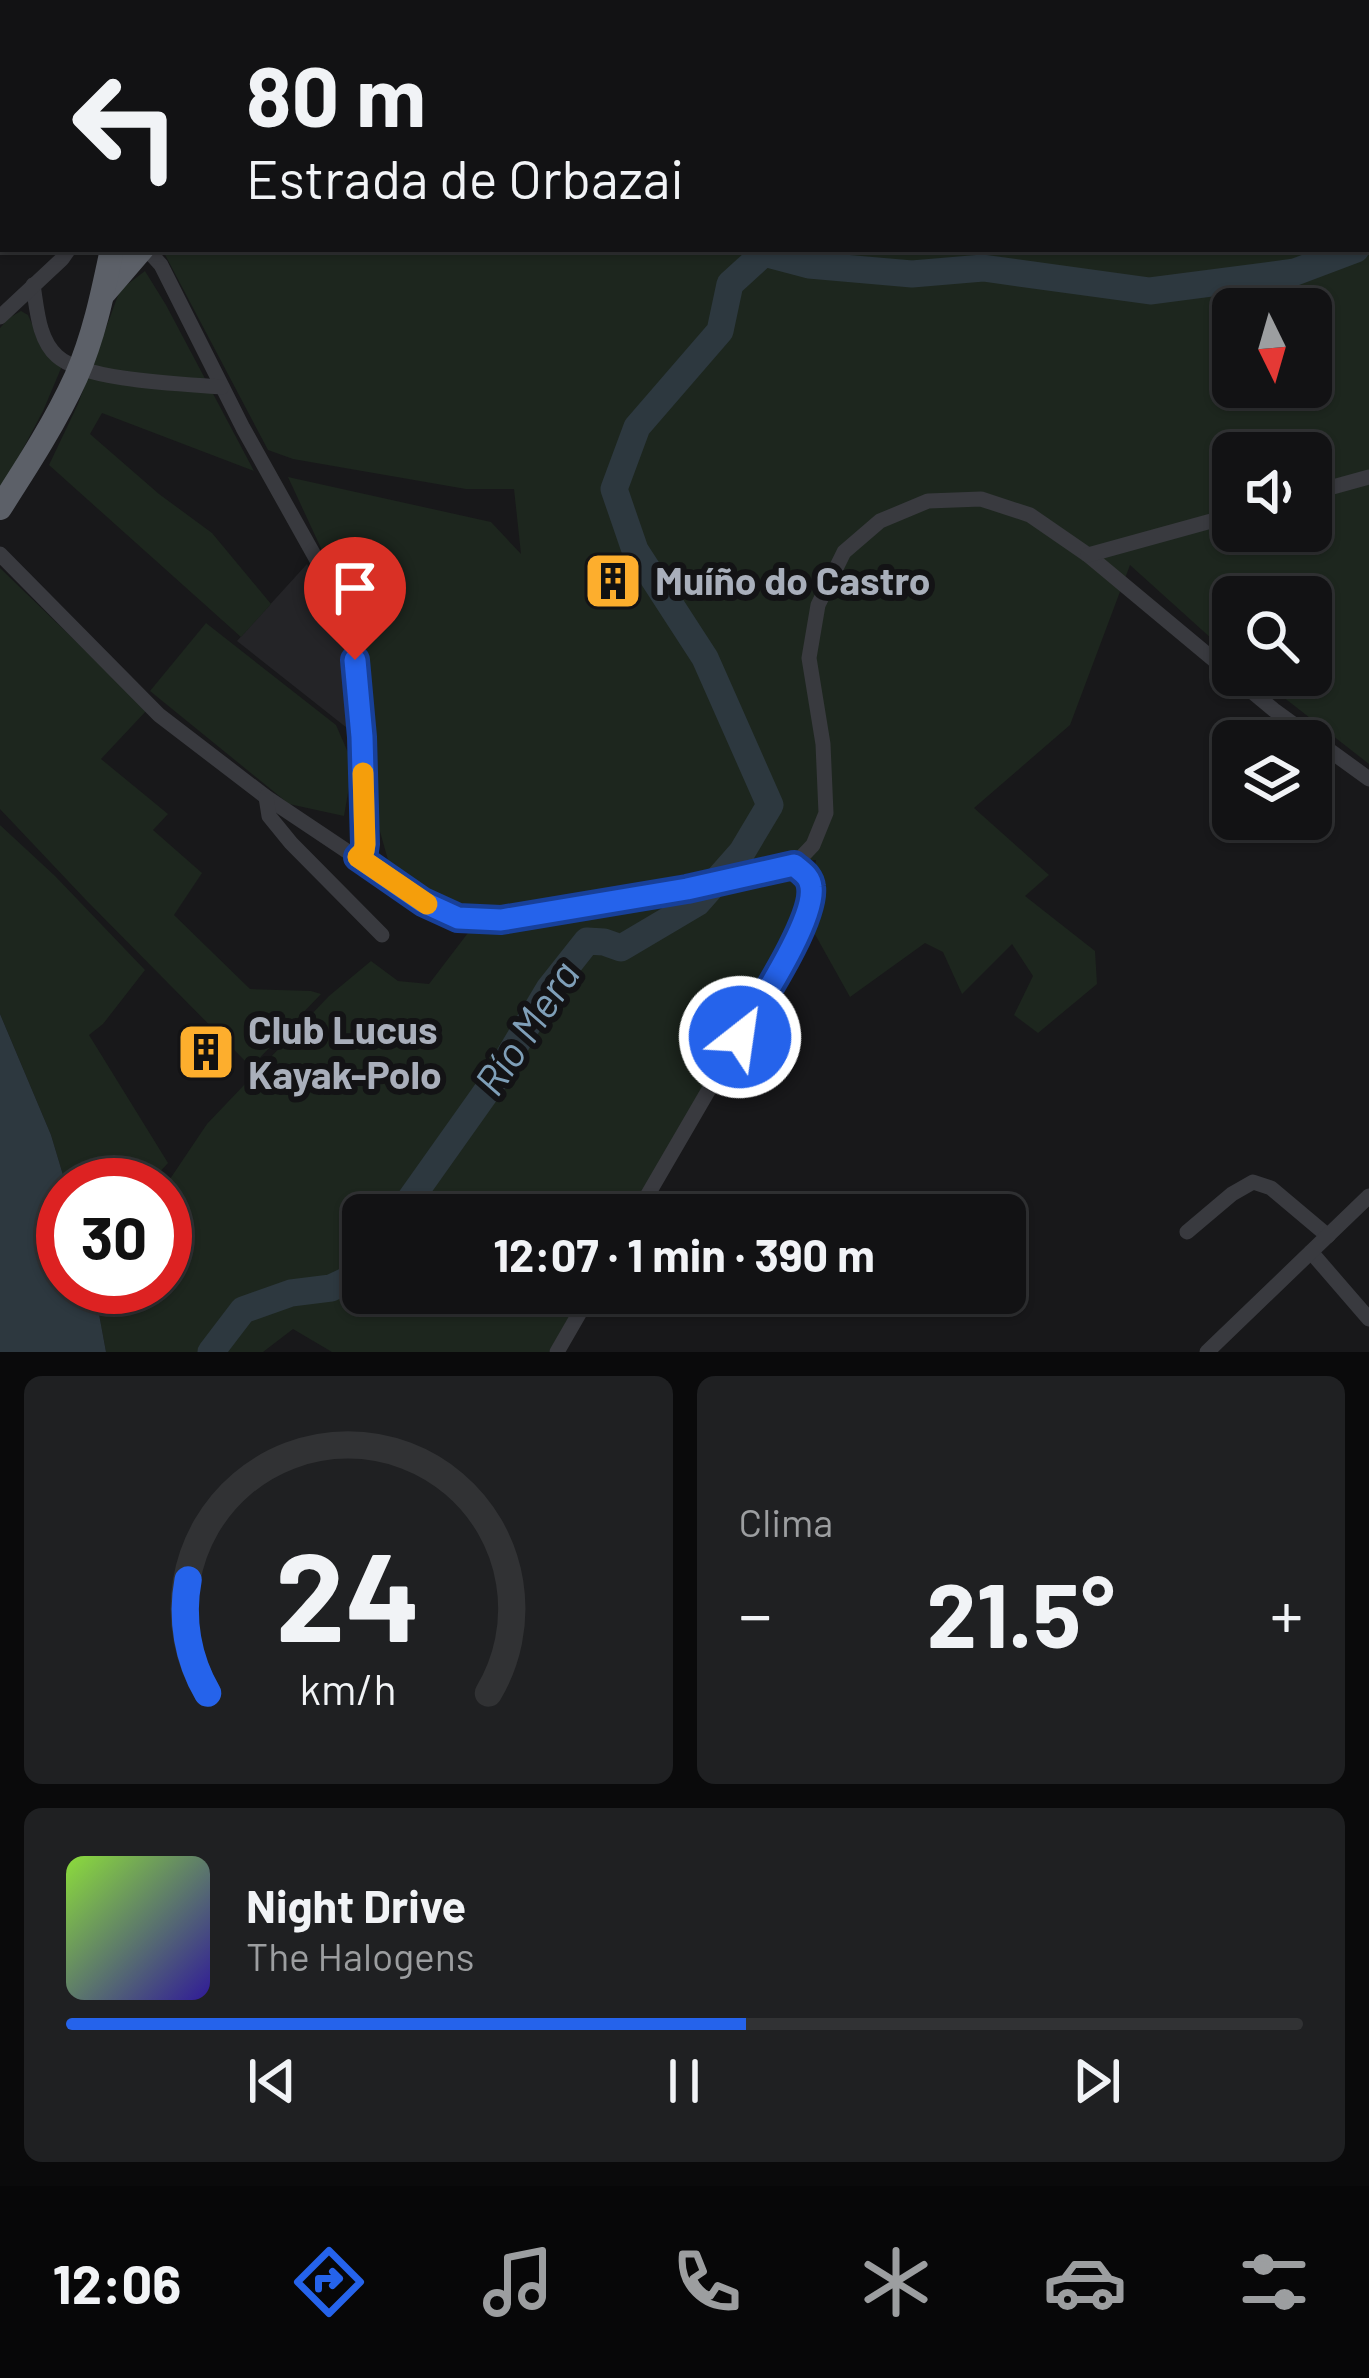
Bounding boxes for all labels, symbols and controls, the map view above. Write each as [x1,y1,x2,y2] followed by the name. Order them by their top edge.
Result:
[246,43,426,144] text: 80 m
[48,48,204,204] icon: left
[246,145,684,210] text: Estrada de Orbazai
[1212,288,1332,408] north arrow
[1212,288,1332,840] map controls
[1212,432,1332,552] button: sound
[304,537,406,660] pin
[582,550,644,612] building icon: Muíño do Castro
[322,555,388,621] icon: arrive
[655,556,931,603] place label: Muíño do Castro
[1212,576,1332,696] button: search
[1212,720,1332,840] button: layers
[462,950,588,1104] water label: Río Mera
[677,974,803,1100] position arrow
[248,1005,442,1097] place label: Club Lucus Kayak-Polo
[175,1021,237,1083] building icon: Club Lucus Kayak-Polo
[36,1158,192,1314] speed limit sign: 30
[493,1227,875,1281] text: 12:07 · 1 min · 390 m
[739,1498,833,1545] text: Clima
[276,1517,421,1667] text: 24
[927,1558,1115,1666] text: 21.5°
[739,1573,772,1652] text: −
[1270,1573,1303,1652] text: +
[300,1662,397,1714] text: km/h
[246,1878,466,1932] text: Night Drive
[246,1932,475,1979] text: The Halogens
[239,2048,305,2114] icon: previous
[651,2048,717,2114] icon: pause
[1064,2048,1130,2114] icon: next
[287,2240,371,2324] icon: directions
[476,2240,560,2324] icon: music
[665,2240,749,2324] icon: phone
[854,2240,938,2324] icon: climate
[1043,2240,1127,2324] icon: car
[1232,2240,1316,2324] icon: filters
[53,2250,181,2315] text: 12:06

